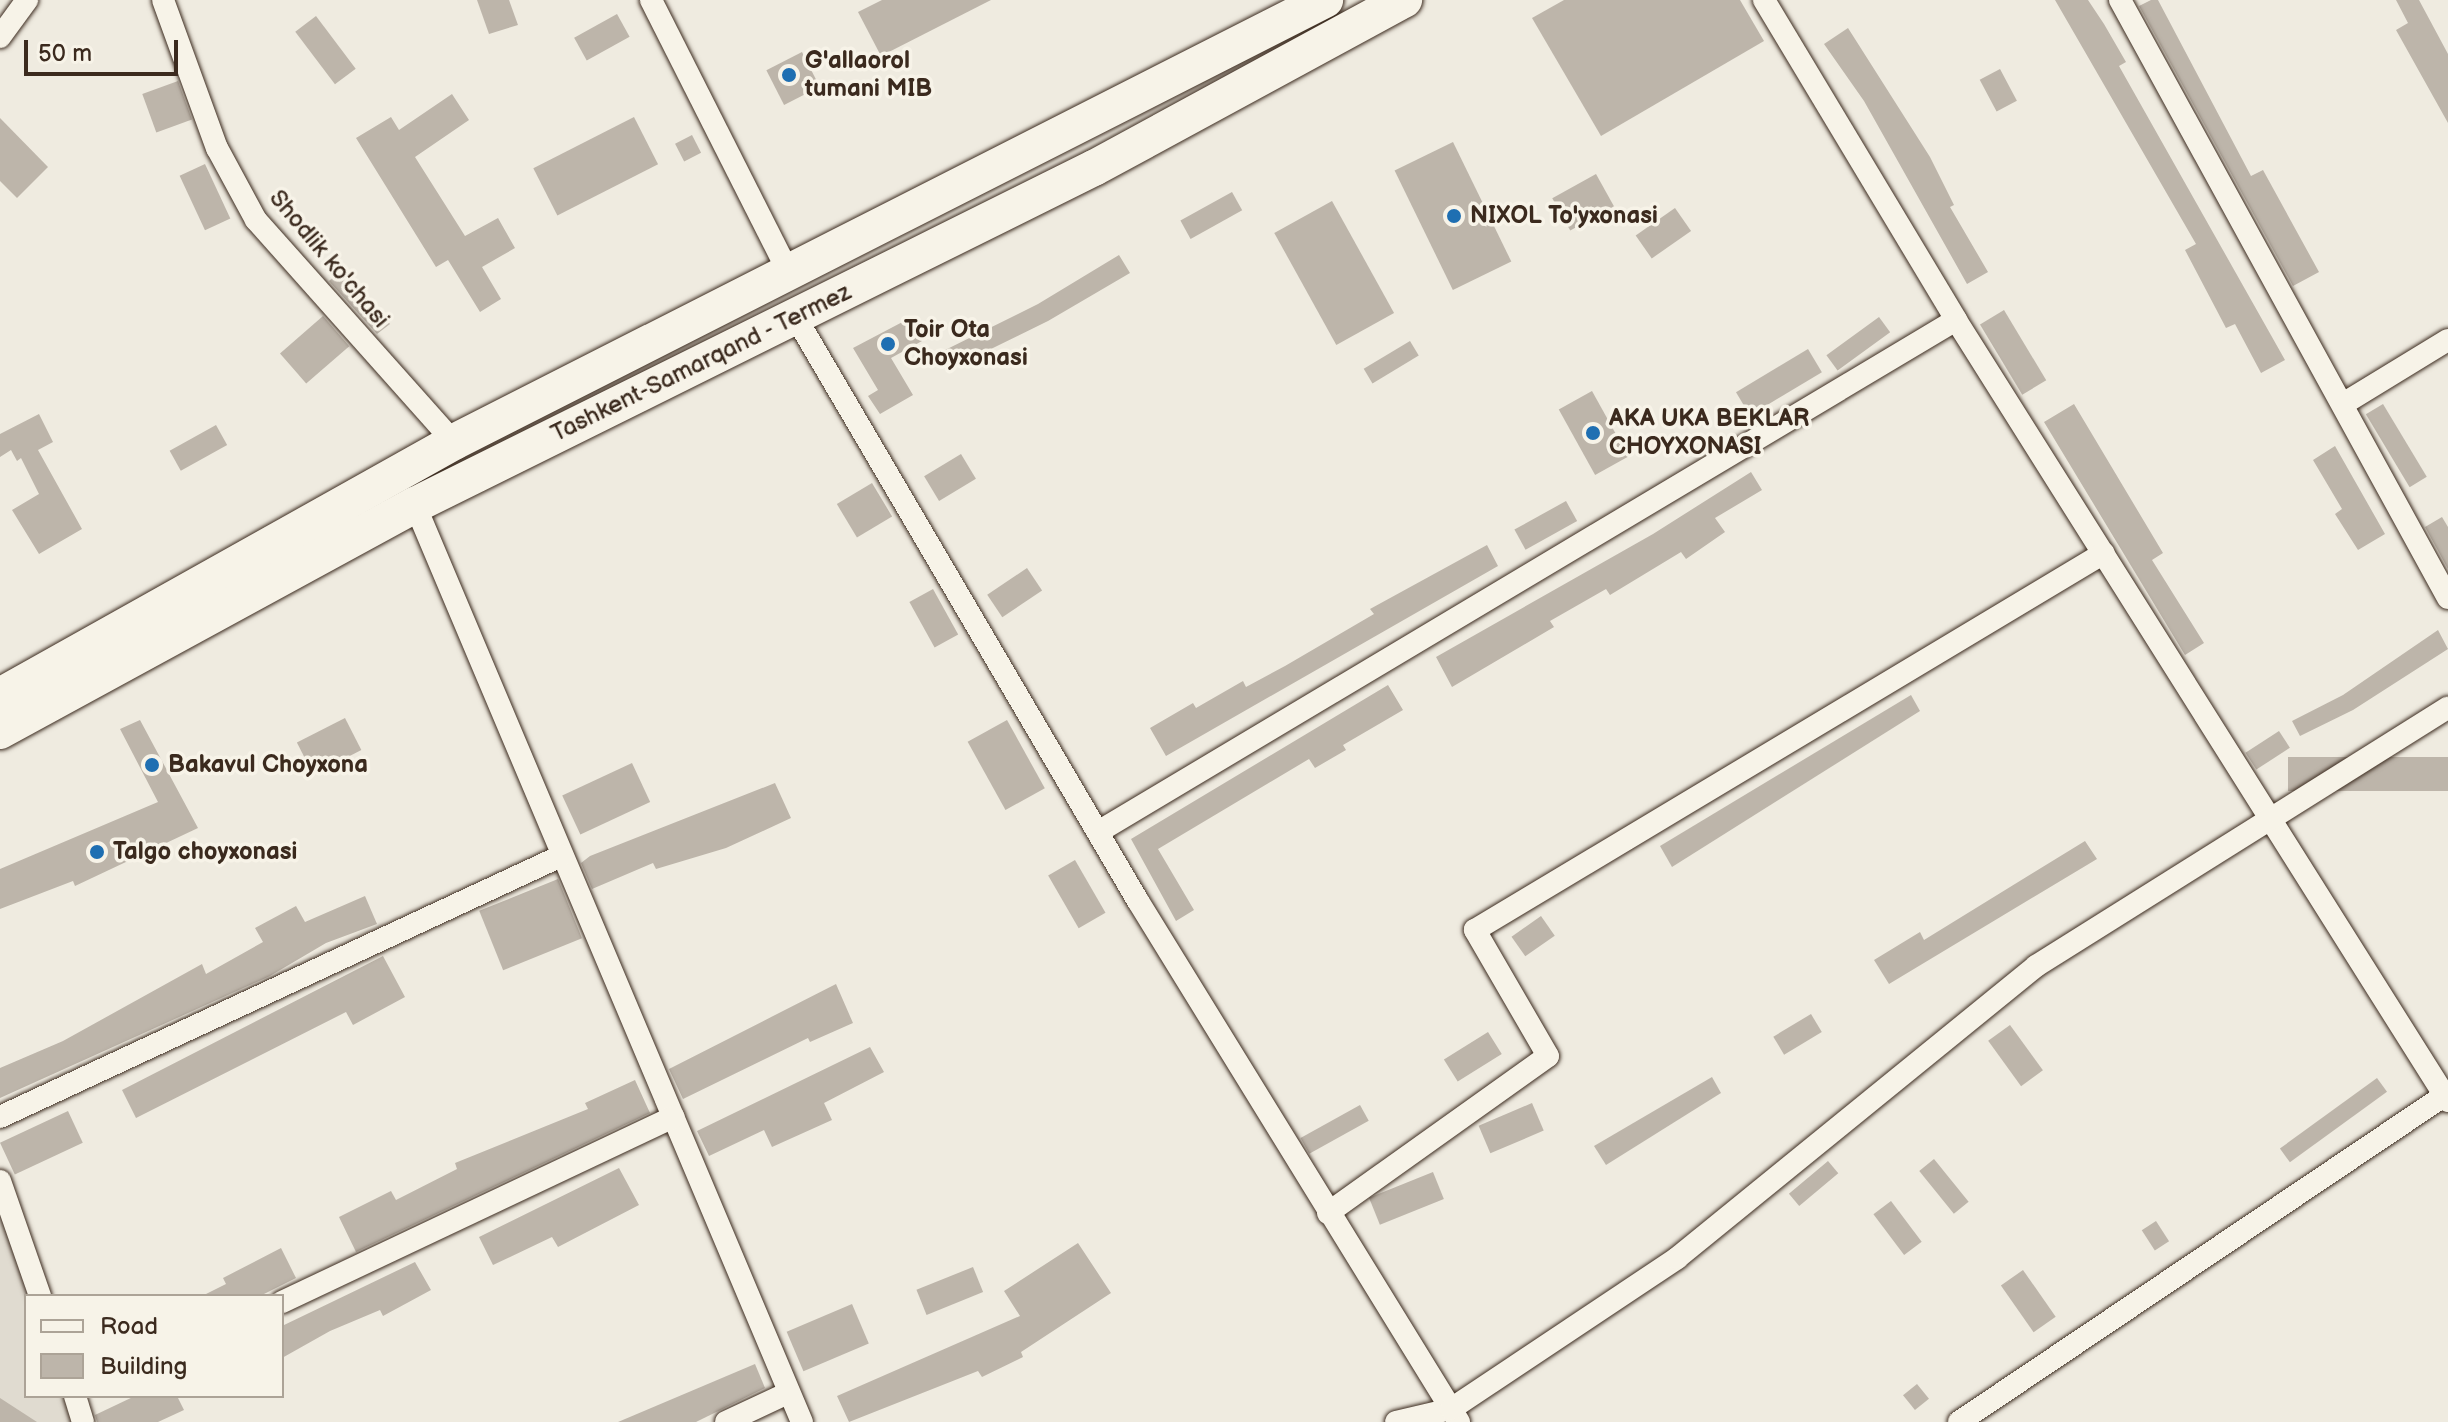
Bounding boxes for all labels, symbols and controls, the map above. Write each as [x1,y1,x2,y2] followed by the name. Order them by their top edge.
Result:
[28,24,182,74] scale bar
[38,39,92,68] text: 50 m
[805,47,932,103] place label: G'allaorol tumani MIB
[780,66,798,84] marker: G'allaorol tumani MIB
[263,184,395,334] street label: Shodlik ko'chasi
[1470,202,1658,230] place label: NIXOL To'yxonasi
[1445,207,1463,225] marker: NIXOL To'yxonasi
[545,277,857,449] street label: Tashkent-Samarqand - Termez
[904,316,1028,372] place label: Toir Ota Choyxonasi
[879,335,897,353] marker: Toir Ota Choyxonasi
[1609,405,1809,461] place label: AKA UKA BEKLAR CHOYXONASI
[1584,424,1602,442] marker: AKA UKA BEKLAR CHOYXONASI
[168,751,368,779] place label: Bakavul Choyxona
[143,756,161,774] marker: Bakavul Choyxona
[113,838,297,866] place label: Talgo choyxonasi
[88,843,106,861] marker: Talgo choyxonasi
[24,1294,284,1398] legend
[100,1312,158,1341] text: Road
[100,1352,187,1381] text: Building

